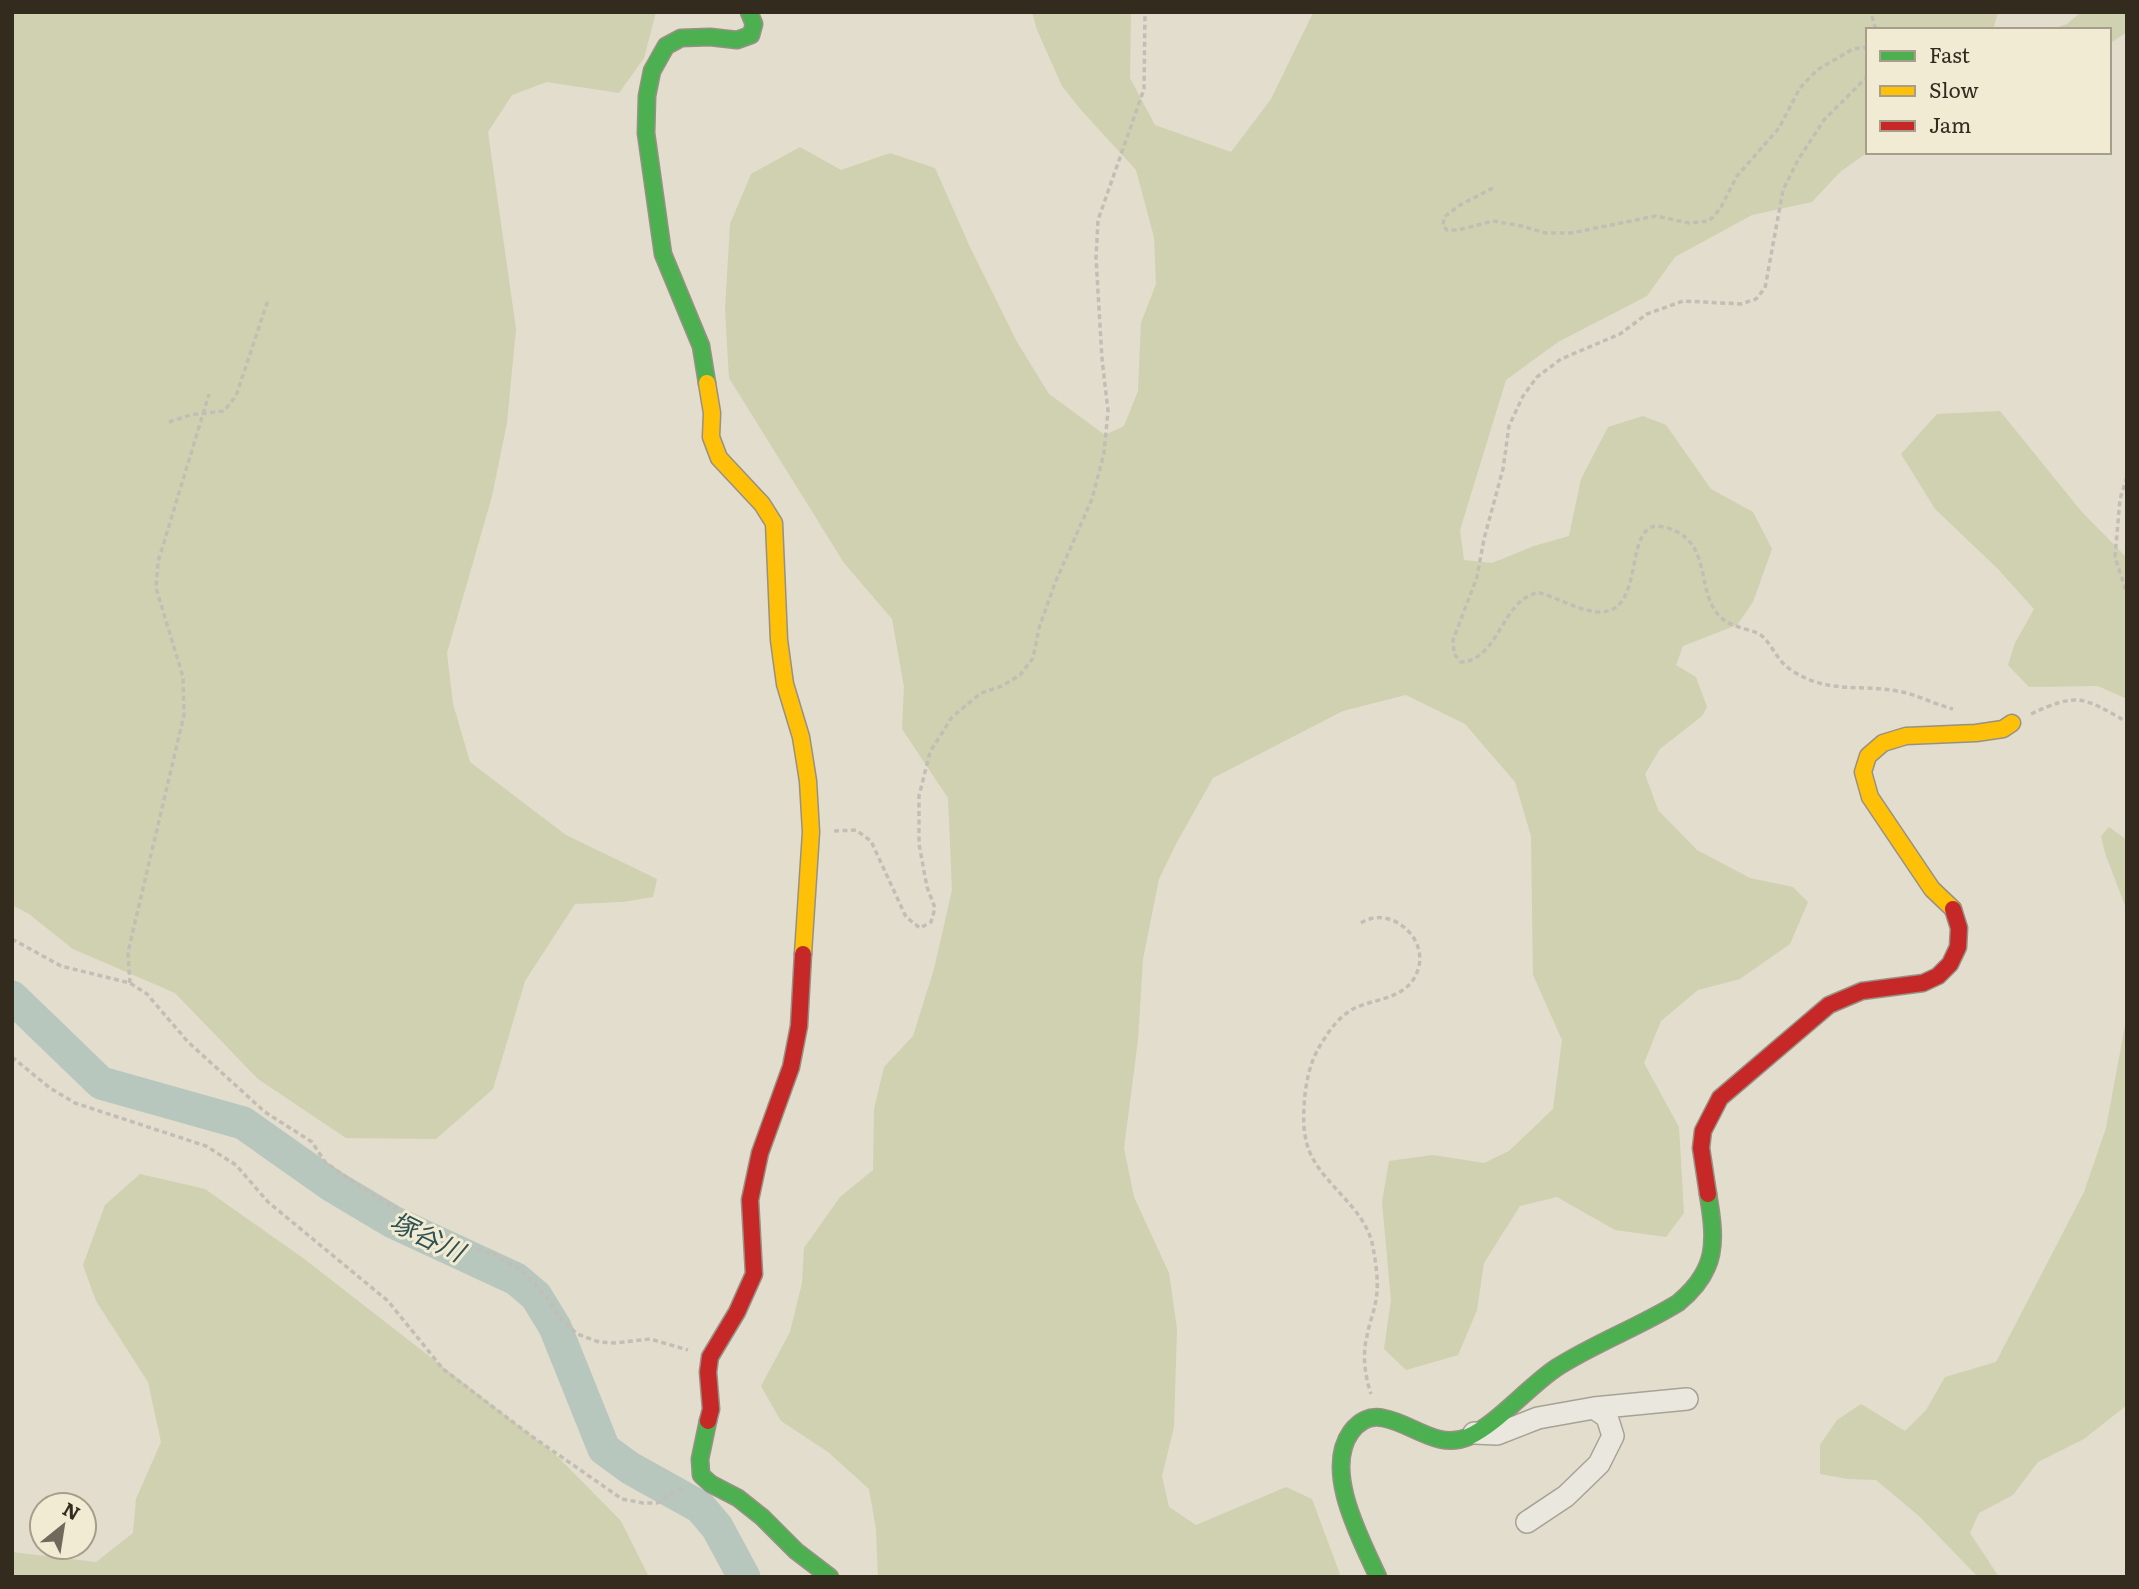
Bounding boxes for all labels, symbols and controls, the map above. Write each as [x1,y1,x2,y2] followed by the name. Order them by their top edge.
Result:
[1866,28,2111,154] legend
[1929,38,1970,69] text: Fast
[1929,73,1979,104] text: Slow
[1929,108,1971,139] text: Jam
[384,1200,474,1271] water label: 塚谷川
[28,1491,98,1561] north arrow
[58,1494,86,1527] text: N

